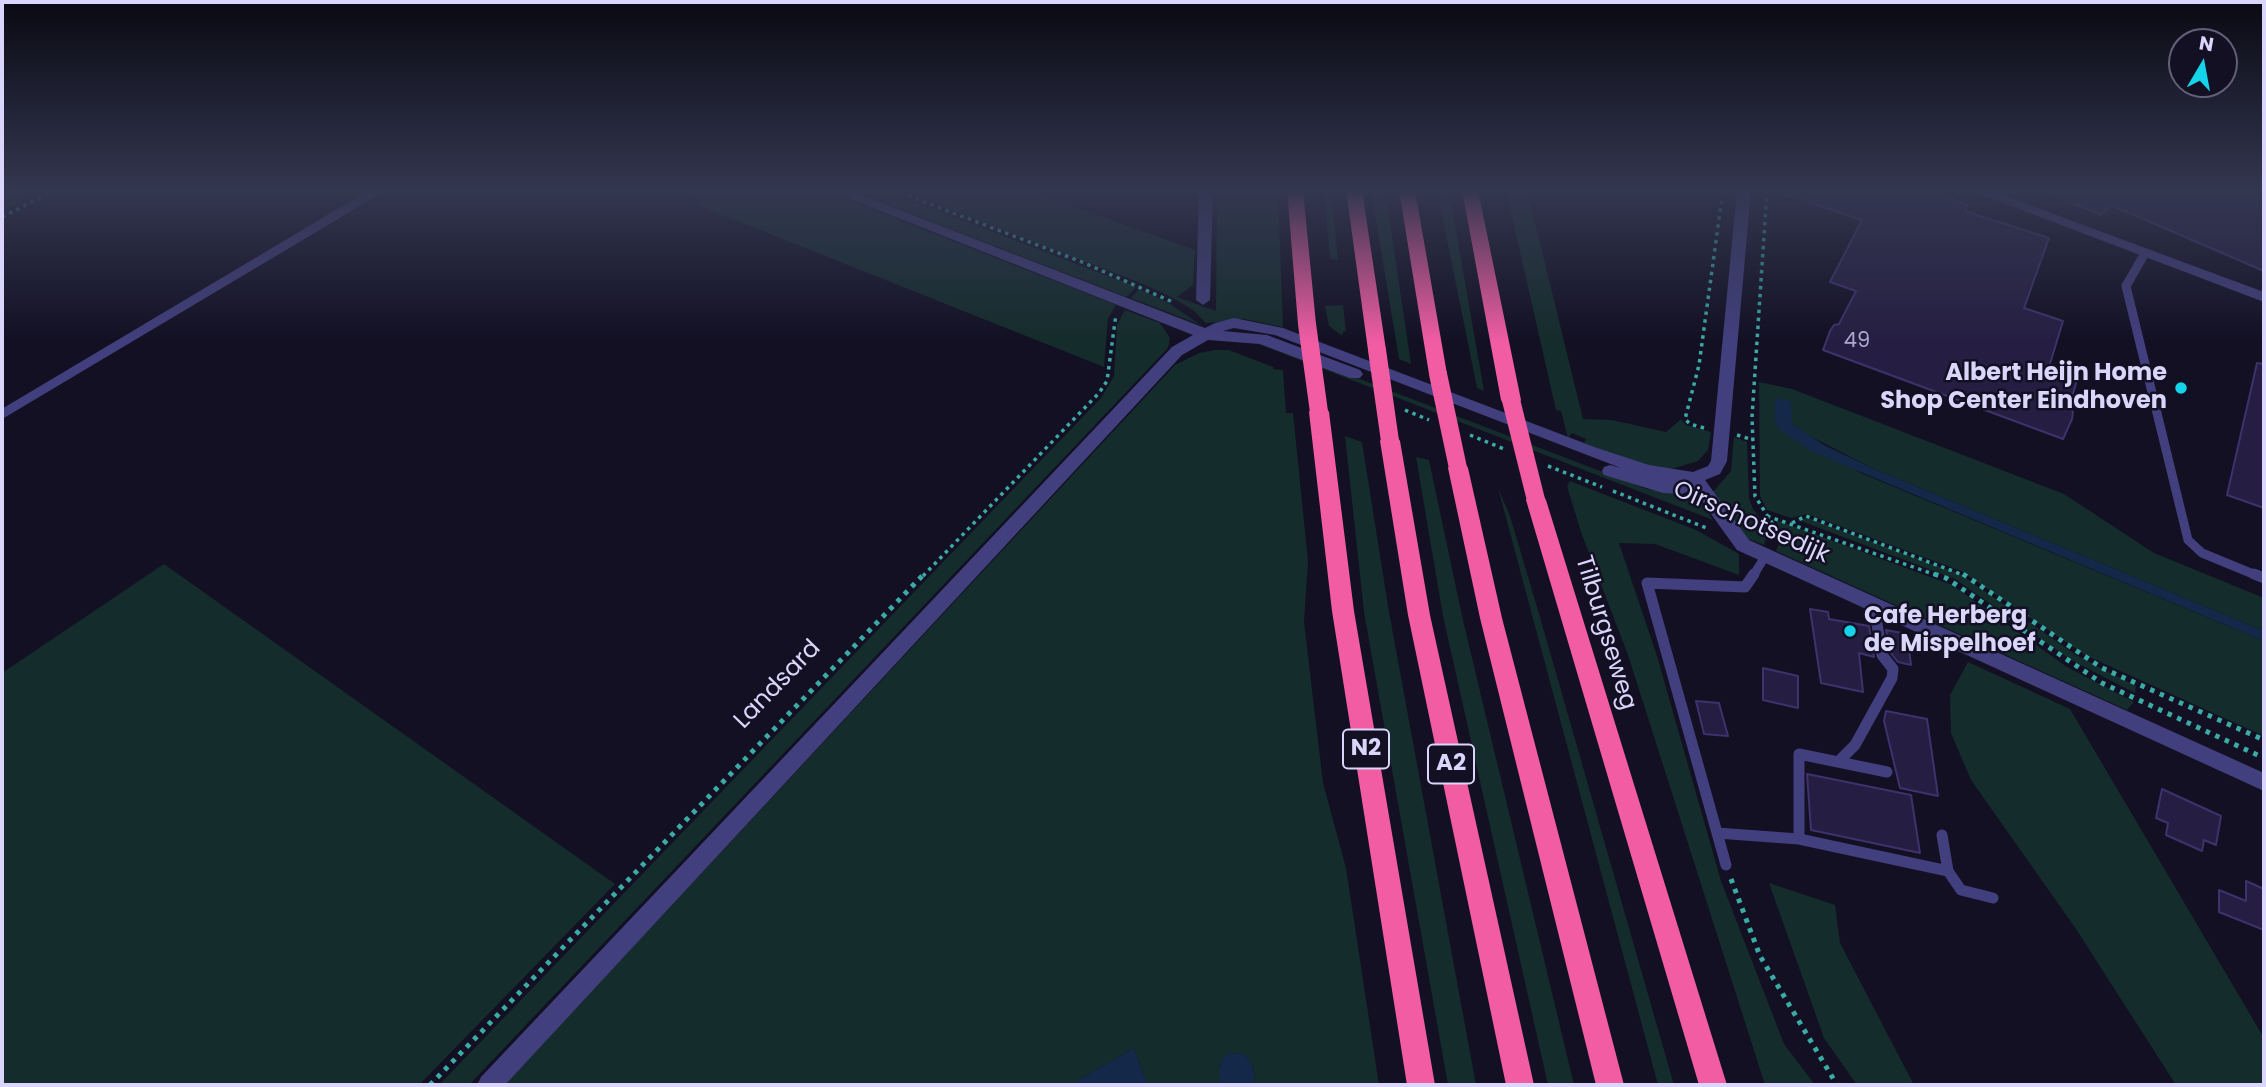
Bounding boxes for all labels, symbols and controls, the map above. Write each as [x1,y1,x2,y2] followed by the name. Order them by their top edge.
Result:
[2168,28,2238,98] north arrow
[2197,29,2216,58] text: N
[1844,329,1870,355] house number: 49
[1880,360,2167,416] place label: Albert Heijn Home Shop Center Eindhoven
[2173,380,2189,396] marker: Albert Heijn Home Shop Center Eindhoven
[1668,476,1834,570] street label: Oirschotsedijk
[1568,552,1642,714] street label: Tilburgseweg
[1864,603,2036,659] place label: Cafe Herberg de Mispelhoef
[1842,623,1858,639] marker: Cafe Herberg de Mispelhoef
[729,635,827,735] street label: Landsard
[1343,730,1389,768] road number: N2
[1428,744,1474,784] road number: A2

